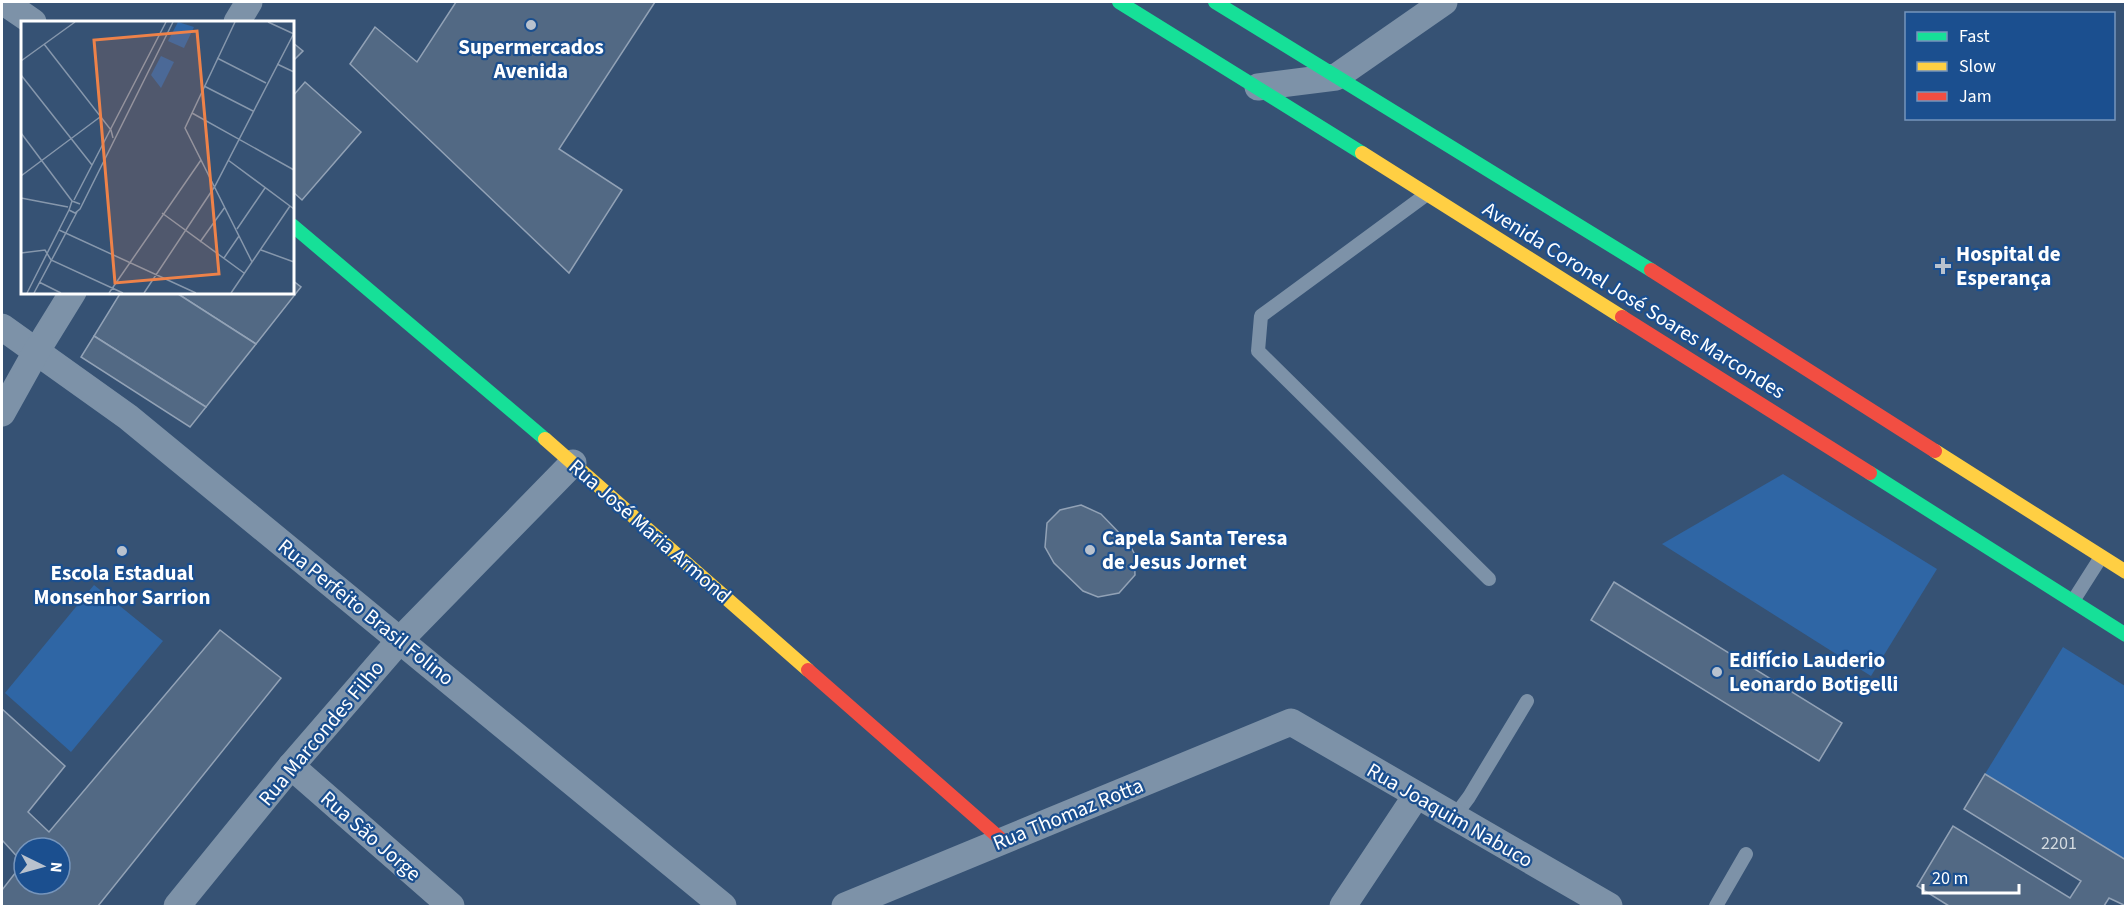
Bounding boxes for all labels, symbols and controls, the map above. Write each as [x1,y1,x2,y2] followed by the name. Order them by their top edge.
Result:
[1905,12,2115,120] legend
[524,18,538,32] marker: Supermercados Avenida
[21,21,294,294] inset map
[1959,24,1990,49] text: Fast
[458,32,604,86] place label: Supermercados Avenida
[1959,54,1996,79] text: Slow
[1959,84,1992,109] text: Jam
[1477,194,1791,406] street label: Avenida Coronel José Soares Marcondes
[1956,239,2061,293] place label: Hospital de Esperança
[1934,257,1952,275] marker: Hospital de Esperança
[562,452,738,610] street label: Rua José Maria Armond
[1102,523,1287,577] place label: Capela Santa Teresa de Jesus Jornet
[271,531,461,693] street label: Rua Perfeito Brasil Folino
[1083,543,1097,557] marker: Capela Santa Teresa de Jesus Jornet
[115,544,129,558] marker: Escola Estadual Monsenhor Sarrion
[34,558,211,612] place label: Escola Estadual Monsenhor Sarrion
[1729,645,1898,699] place label: Edifício Lauderio Leonardo Botigelli
[251,654,391,812] street label: Rua Marcondes Filho
[1710,665,1724,679] marker: Edifício Lauderio Leonardo Botigelli
[1361,755,1539,875] street label: Rua Joaquim Nabuco
[988,770,1148,858] street label: Rua Thomaz Rotta
[314,784,428,888] street label: Rua São Jorge
[2041,831,2077,856] house number: 2201
[12,836,72,896] north arrow
[1923,857,2019,895] scale bar
[45,861,67,873] text: N
[1932,866,1968,891] text: 20 m

